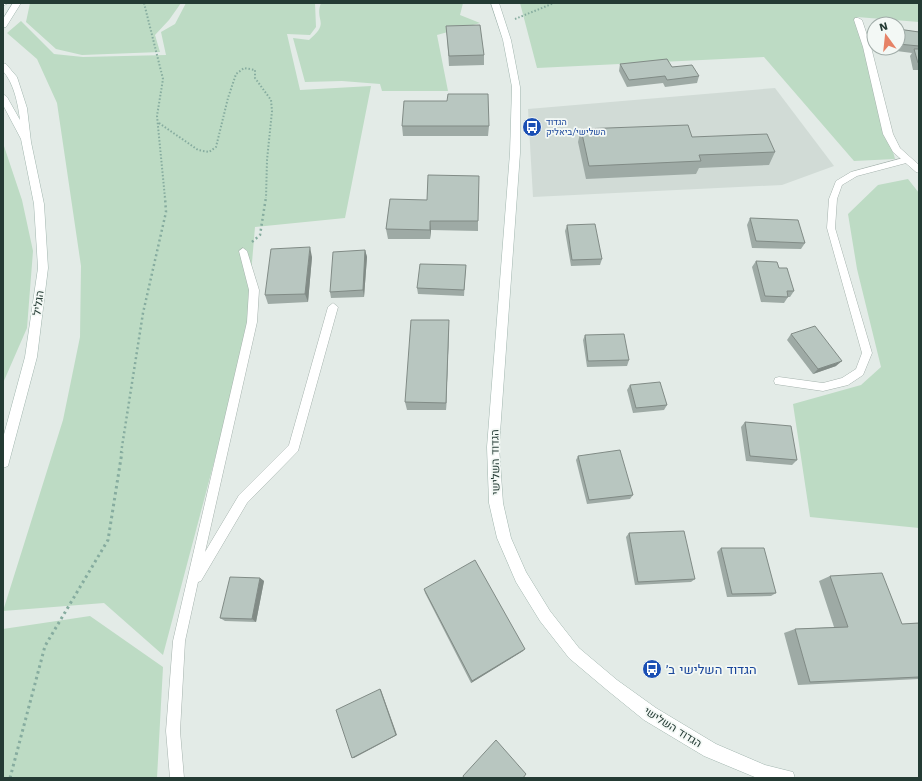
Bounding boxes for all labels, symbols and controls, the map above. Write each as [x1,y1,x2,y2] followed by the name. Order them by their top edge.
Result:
[866,16,906,56] north arrow
[878,19,889,34] text: N
[521,116,543,138] bus stop icon: הגדוד השלישי/ביאליק
[546,117,606,137] place label: הגדוד השלישי/ביאליק
[30,290,47,317] street label: הגליל
[488,429,503,495] street label: הגדוד השלישי
[641,658,663,680] bus stop icon: הגדוד השלישי ב׳
[666,662,757,677] place label: הגדוד השלישי ב׳
[642,705,704,750] street label: הגדוד השלישי

